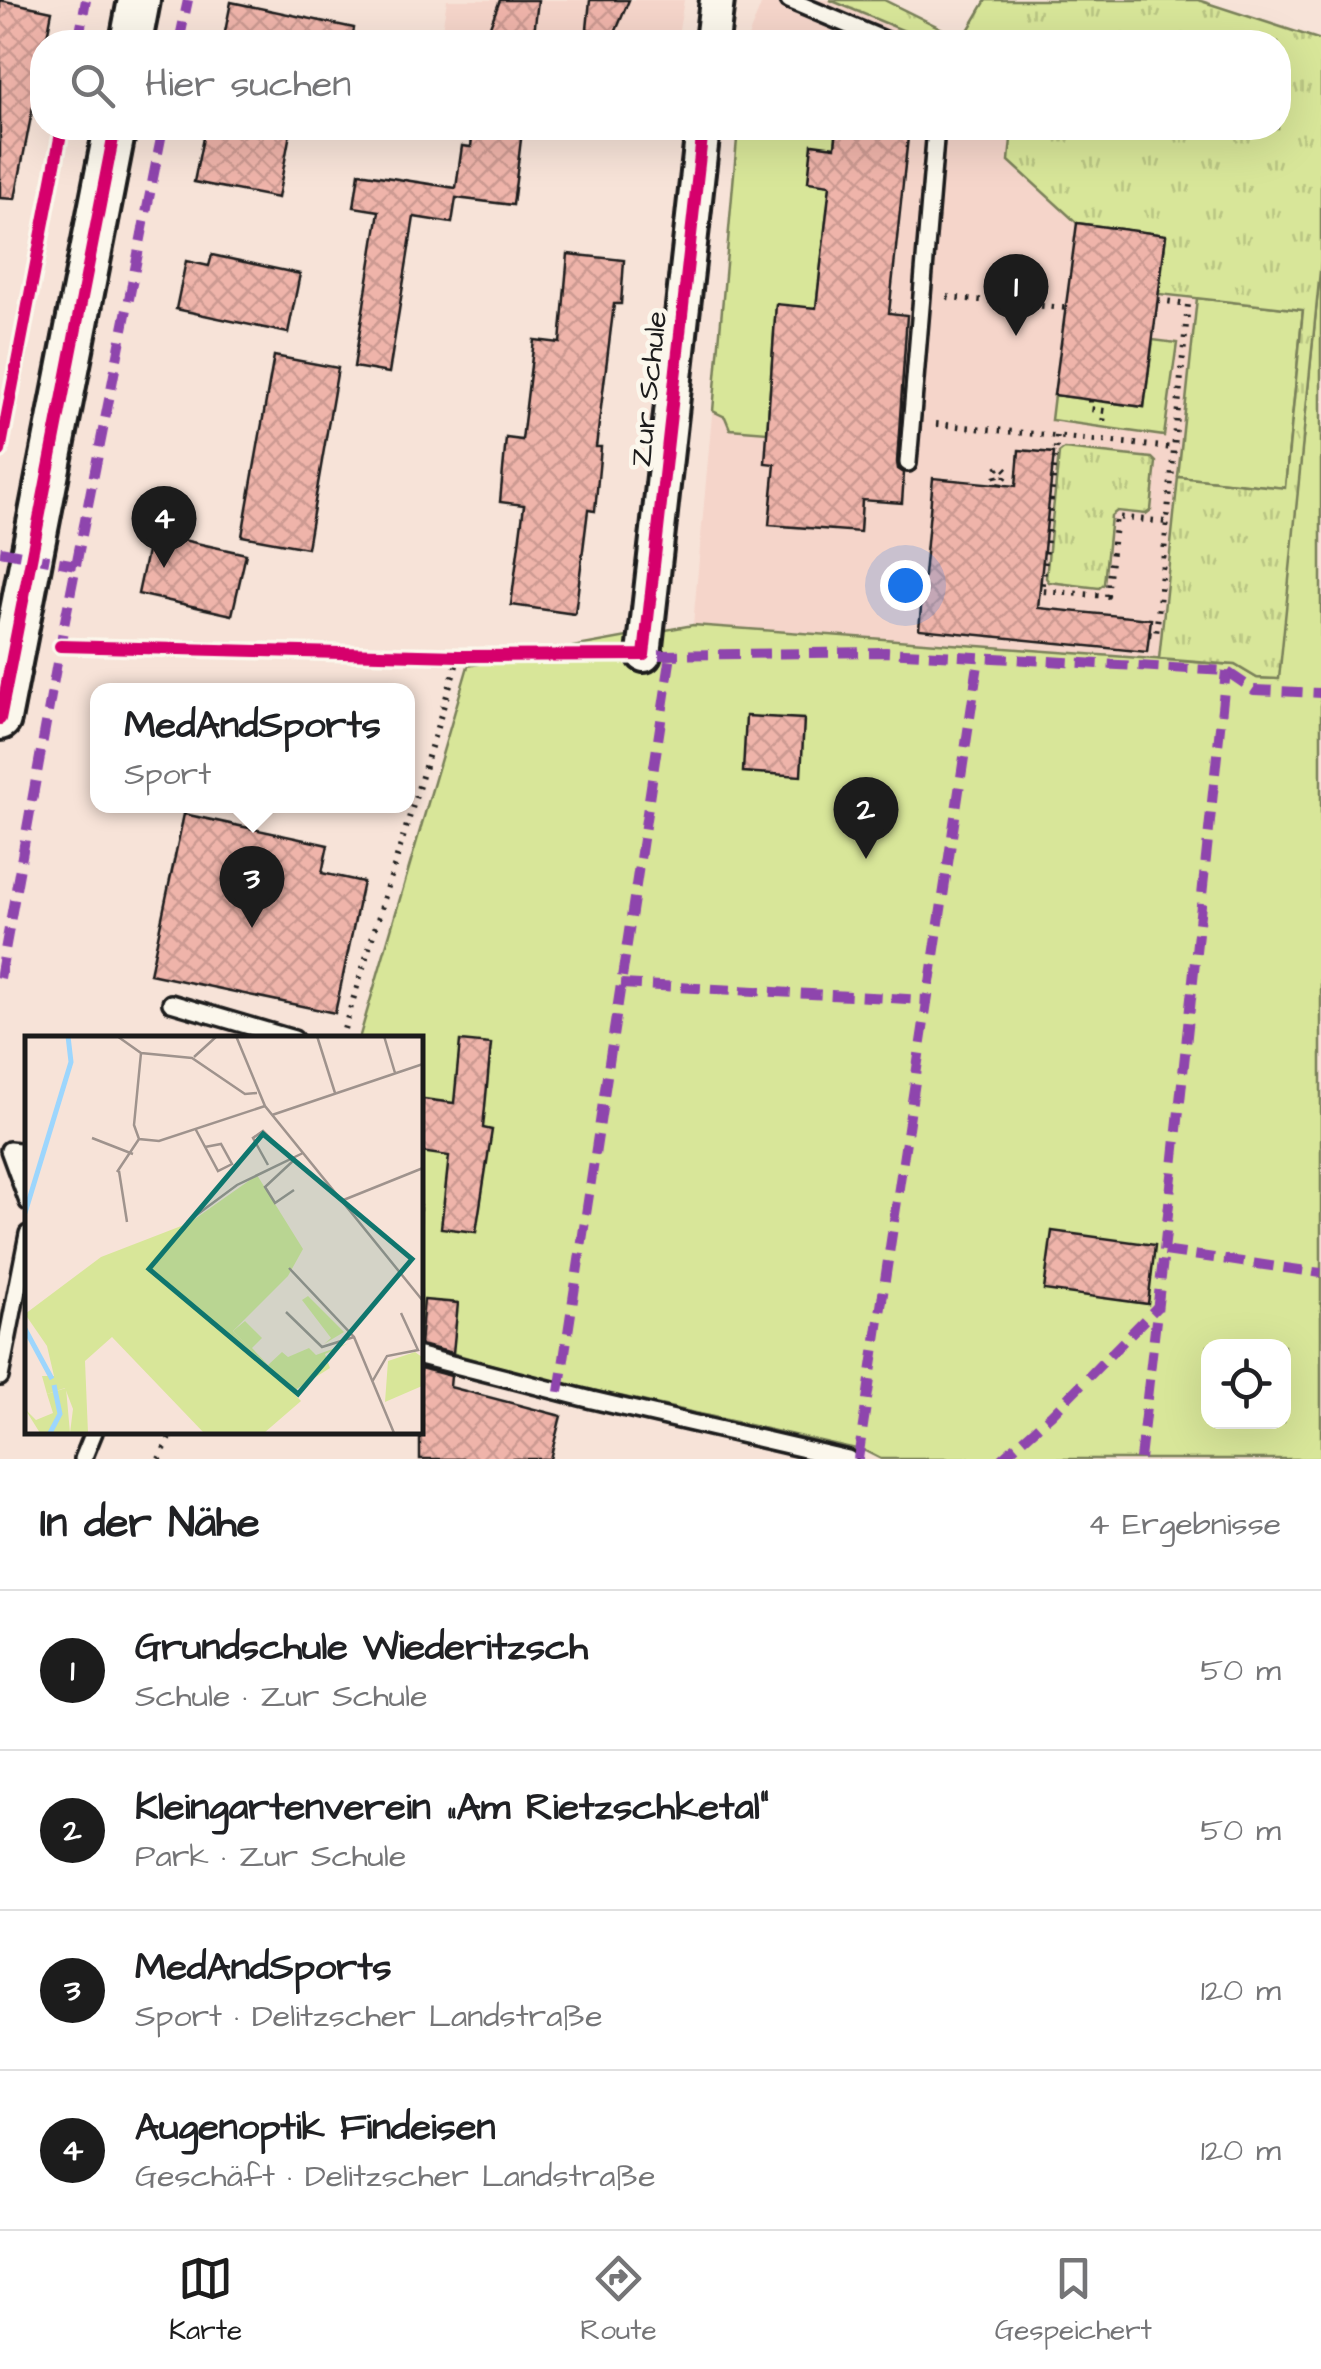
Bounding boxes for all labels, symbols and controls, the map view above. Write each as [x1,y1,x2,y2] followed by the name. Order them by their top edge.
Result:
[30,30,1291,140] search box
[65,58,120,113] icon: search
[145,59,351,111] text: Hier suchen
[984,254,1048,336] pin: 1
[620,309,678,469] street label: Zur Schule
[132,486,196,568] pin: 4
[880,560,931,611] your location
[90,683,415,813] popup
[124,700,381,752] text: MedAndSports
[124,752,211,797] text: Sport
[834,776,898,859] pin: 2
[220,846,284,928] pin: 3
[25,1036,422,1434] inset map
[1201,1339,1291,1429] map controls
[1201,1339,1291,1429] button: locate
[40,1495,260,1553] text: In der Nähe
[1088,1502,1281,1547] text: 4 Ergebnisse
[135,1622,588,1674] text: Grundschule Wiederitzsch
[70,1648,75,1693] text: 1
[1200,1648,1281,1693] text: 50 m
[135,1674,427,1719] text: Schule · Zur Schule
[135,1782,769,1834] text: Kleingartenverein „Am Rietzschketal“
[63,1808,82,1853] text: 2
[1200,1808,1281,1853] text: 50 m
[135,1834,406,1879] text: Park · Zur Schule
[135,1942,392,1994] text: MedAndSports
[64,1968,81,2013] text: 3
[1201,1968,1281,2013] text: 120 m
[135,1994,603,2039] text: Sport · Delitzscher Landstraße
[135,2102,495,2154] text: Augenoptik Findeisen
[62,2128,83,2173] text: 4
[1201,2128,1281,2173] text: 120 m
[135,2154,655,2199] text: Geschäft · Delitzscher Landstraße
[169,2251,242,2350] tab: Karte
[580,2251,657,2350] tab: Route
[995,2251,1152,2350] tab: Gespeichert

